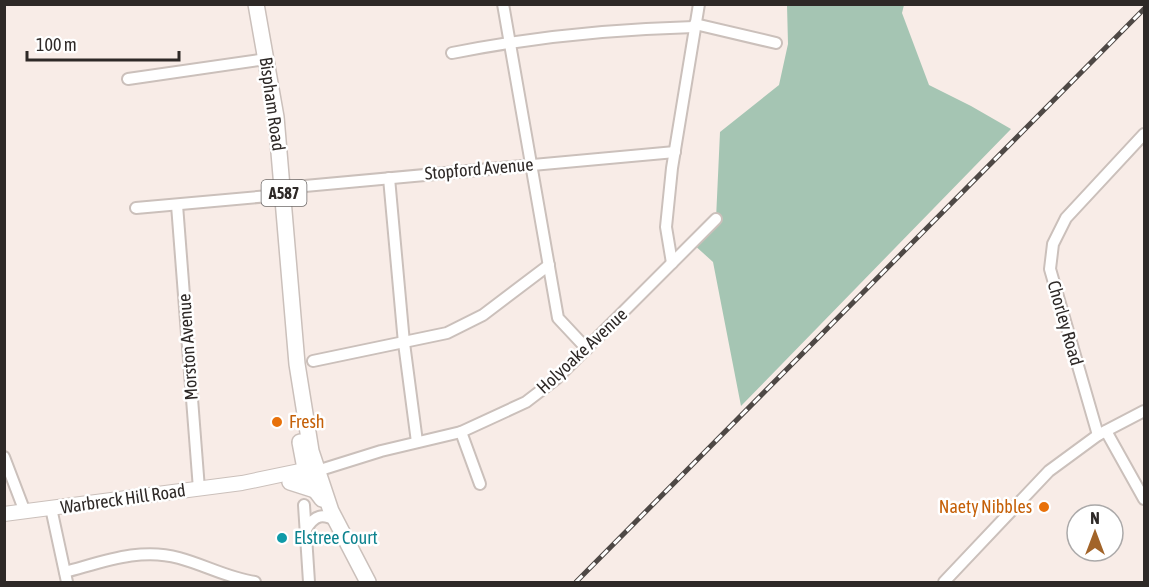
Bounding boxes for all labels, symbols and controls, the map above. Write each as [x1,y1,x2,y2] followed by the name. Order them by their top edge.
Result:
[27,24,178,62] scale bar
[36,34,77,55] text: 100 m
[256,56,289,152] street label: Bispham Road
[424,153,534,184] street label: Stopford Avenue
[262,180,306,206] road number: A587
[1043,278,1088,368] street label: Chorley Road
[173,293,202,401] street label: Morston Avenue
[532,304,631,398] street label: Holyoake Avenue
[289,411,324,432] place label: Fresh
[270,415,284,429] marker: Fresh
[59,479,187,518] street label: Warbreck Hill Road
[939,496,1032,517] place label: Naety Nibbles
[1037,500,1051,514] marker: Naety Nibbles
[1065,503,1125,563] north arrow
[1090,509,1100,527] text: N
[294,527,378,548] place label: Elstree Court
[275,531,289,545] marker: Elstree Court

